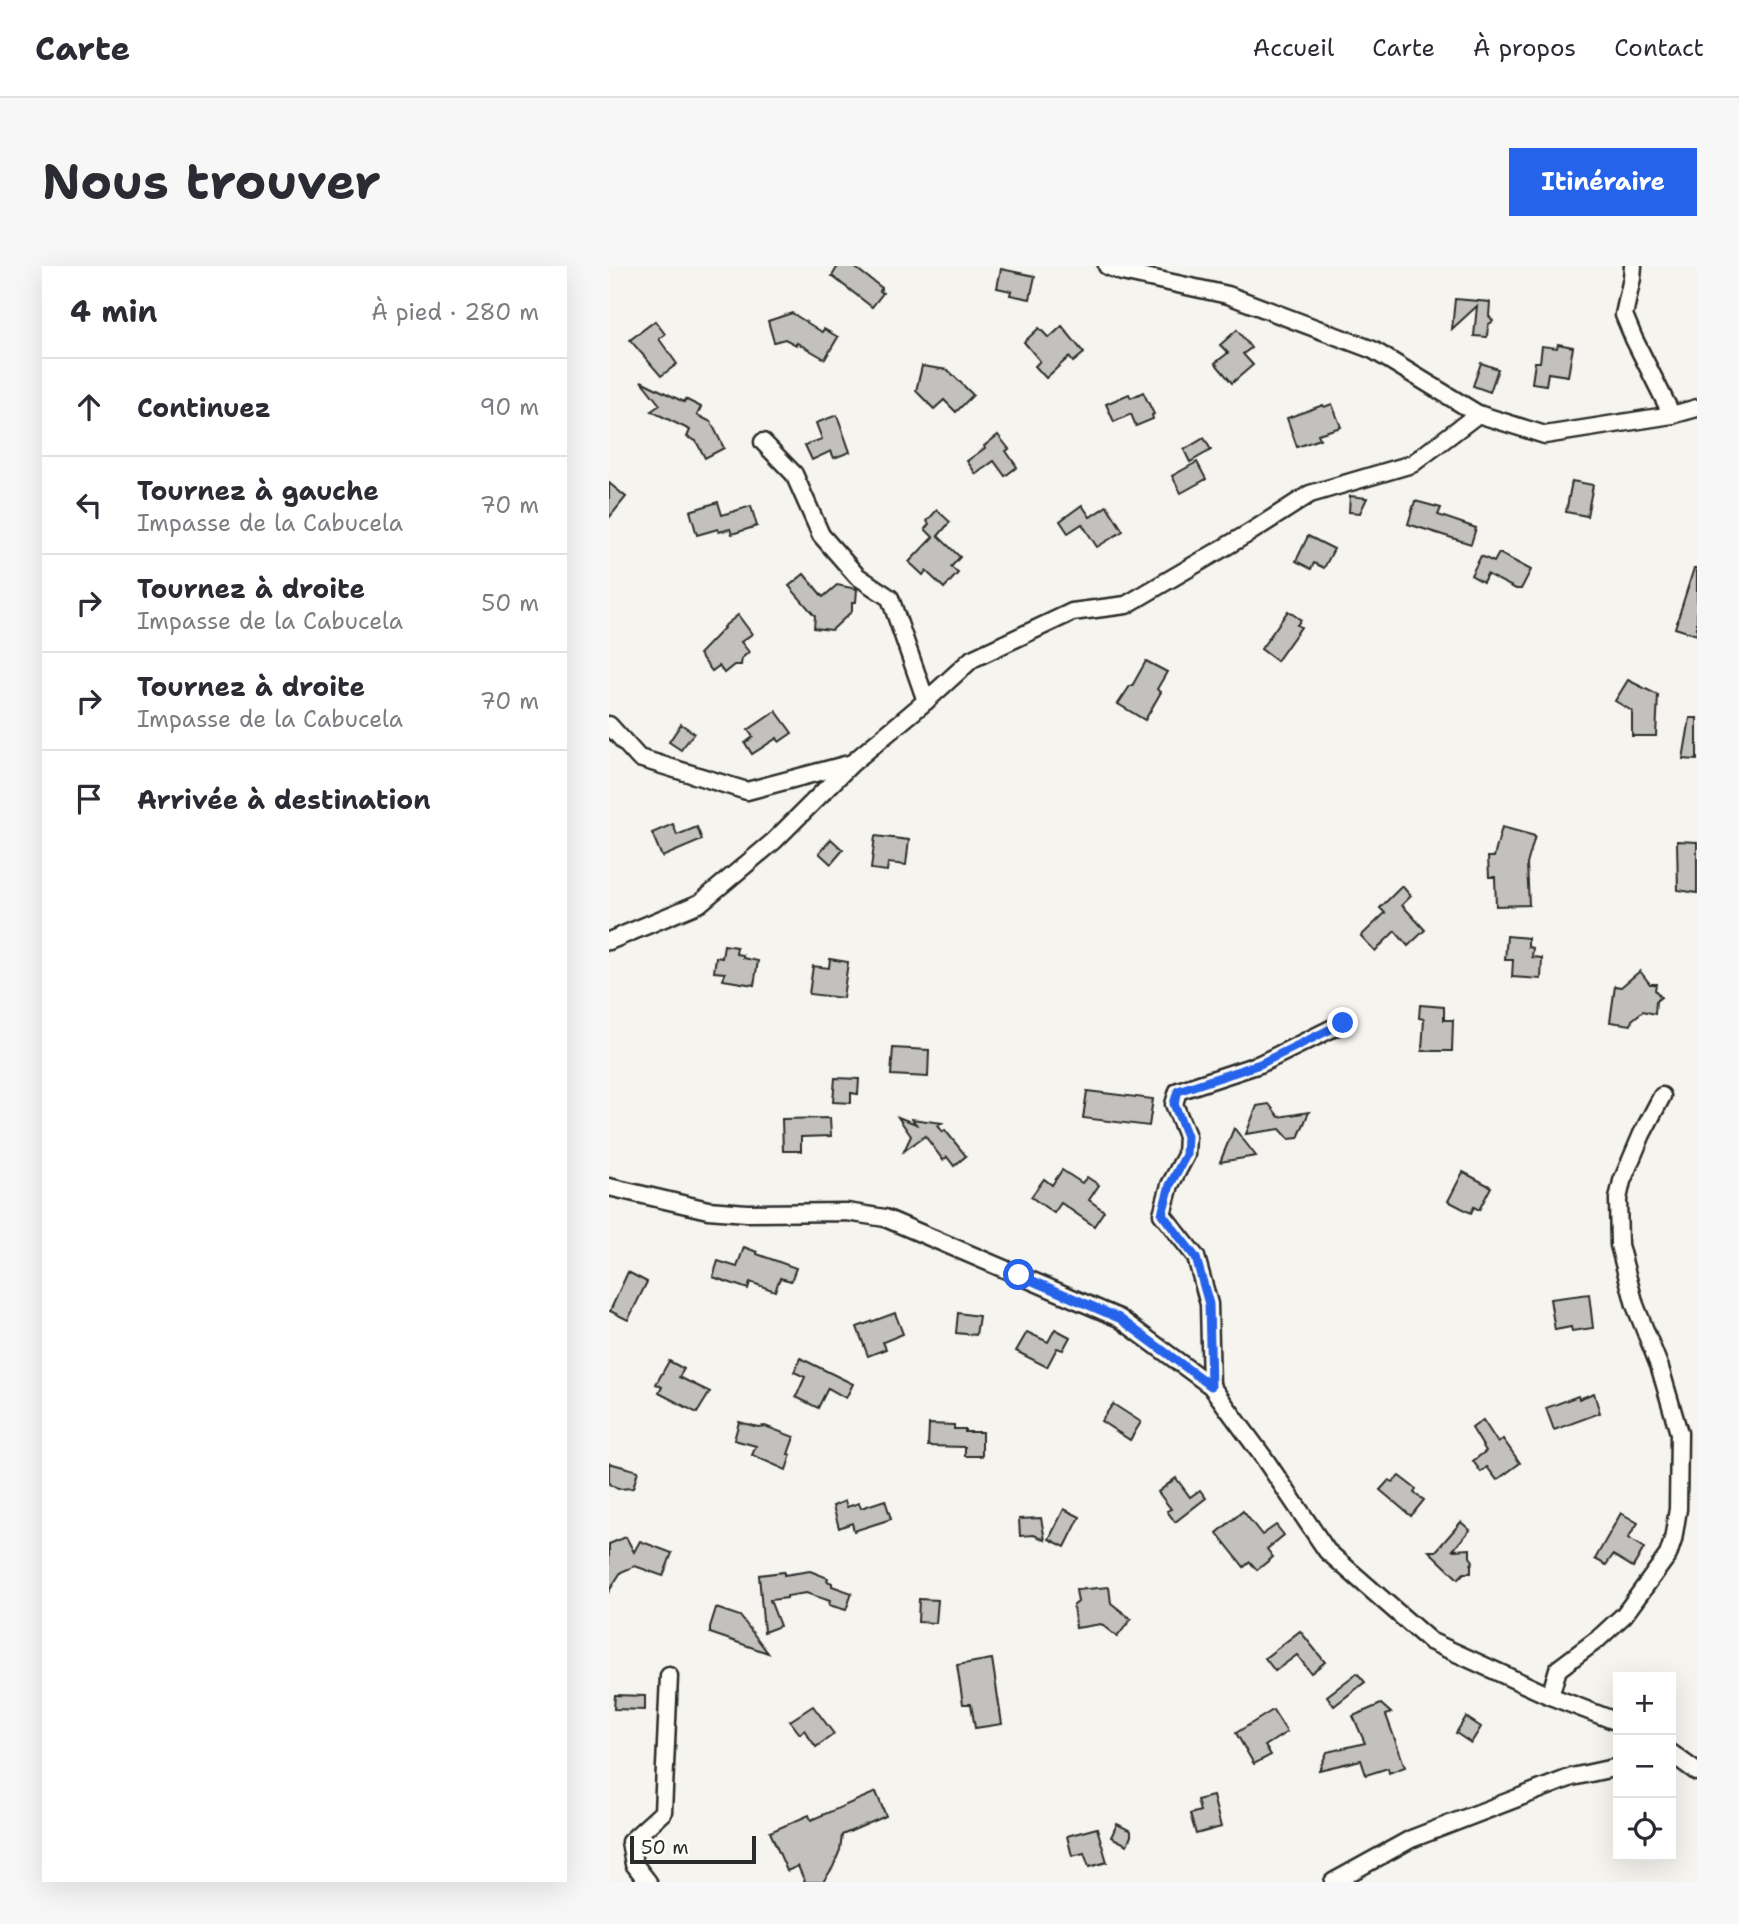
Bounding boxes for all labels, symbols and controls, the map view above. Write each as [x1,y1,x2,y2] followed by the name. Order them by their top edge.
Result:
[35,26,130,71] text: Carte
[1253,32,1334,64] text: Accueil
[1372,32,1435,64] text: Carte
[1473,32,1576,64] text: À propos
[1614,32,1704,64] text: Contact
[1509,148,1697,216] button: Itinéraire
[42,149,381,215] text: Nous trouver
[70,291,157,332] text: 4 min
[371,297,539,327] text: À pied · 280 m
[70,388,108,426] icon: ahead
[137,390,271,425] text: Continuez
[479,392,539,422] text: 90 m
[137,473,379,508] text: Tournez à gauche
[70,486,108,524] icon: left
[480,490,539,520] text: 70 m
[137,508,403,538] text: Impasse de la Cabucela
[137,571,365,606] text: Tournez à droite
[70,584,108,622] icon: right
[481,588,539,618] text: 50 m
[137,606,403,636] text: Impasse de la Cabucela
[137,669,365,704] text: Tournez à droite
[70,682,108,720] icon: right
[480,686,539,716] text: 70 m
[137,704,403,734] text: Impasse de la Cabucela
[70,780,108,818] icon: arrive
[137,782,431,817] text: Arrivée à destination
[1327,1007,1358,1038] route end
[1003,1259,1034,1290] route start
[1613,1672,1676,1861] map controls
[1613,1672,1676,1735] button: +
[1613,1735,1676,1798] button: −
[1613,1798,1676,1861] button: locate
[630,1833,756,1865] scale bar
[641,1835,689,1860] text: 50 m

